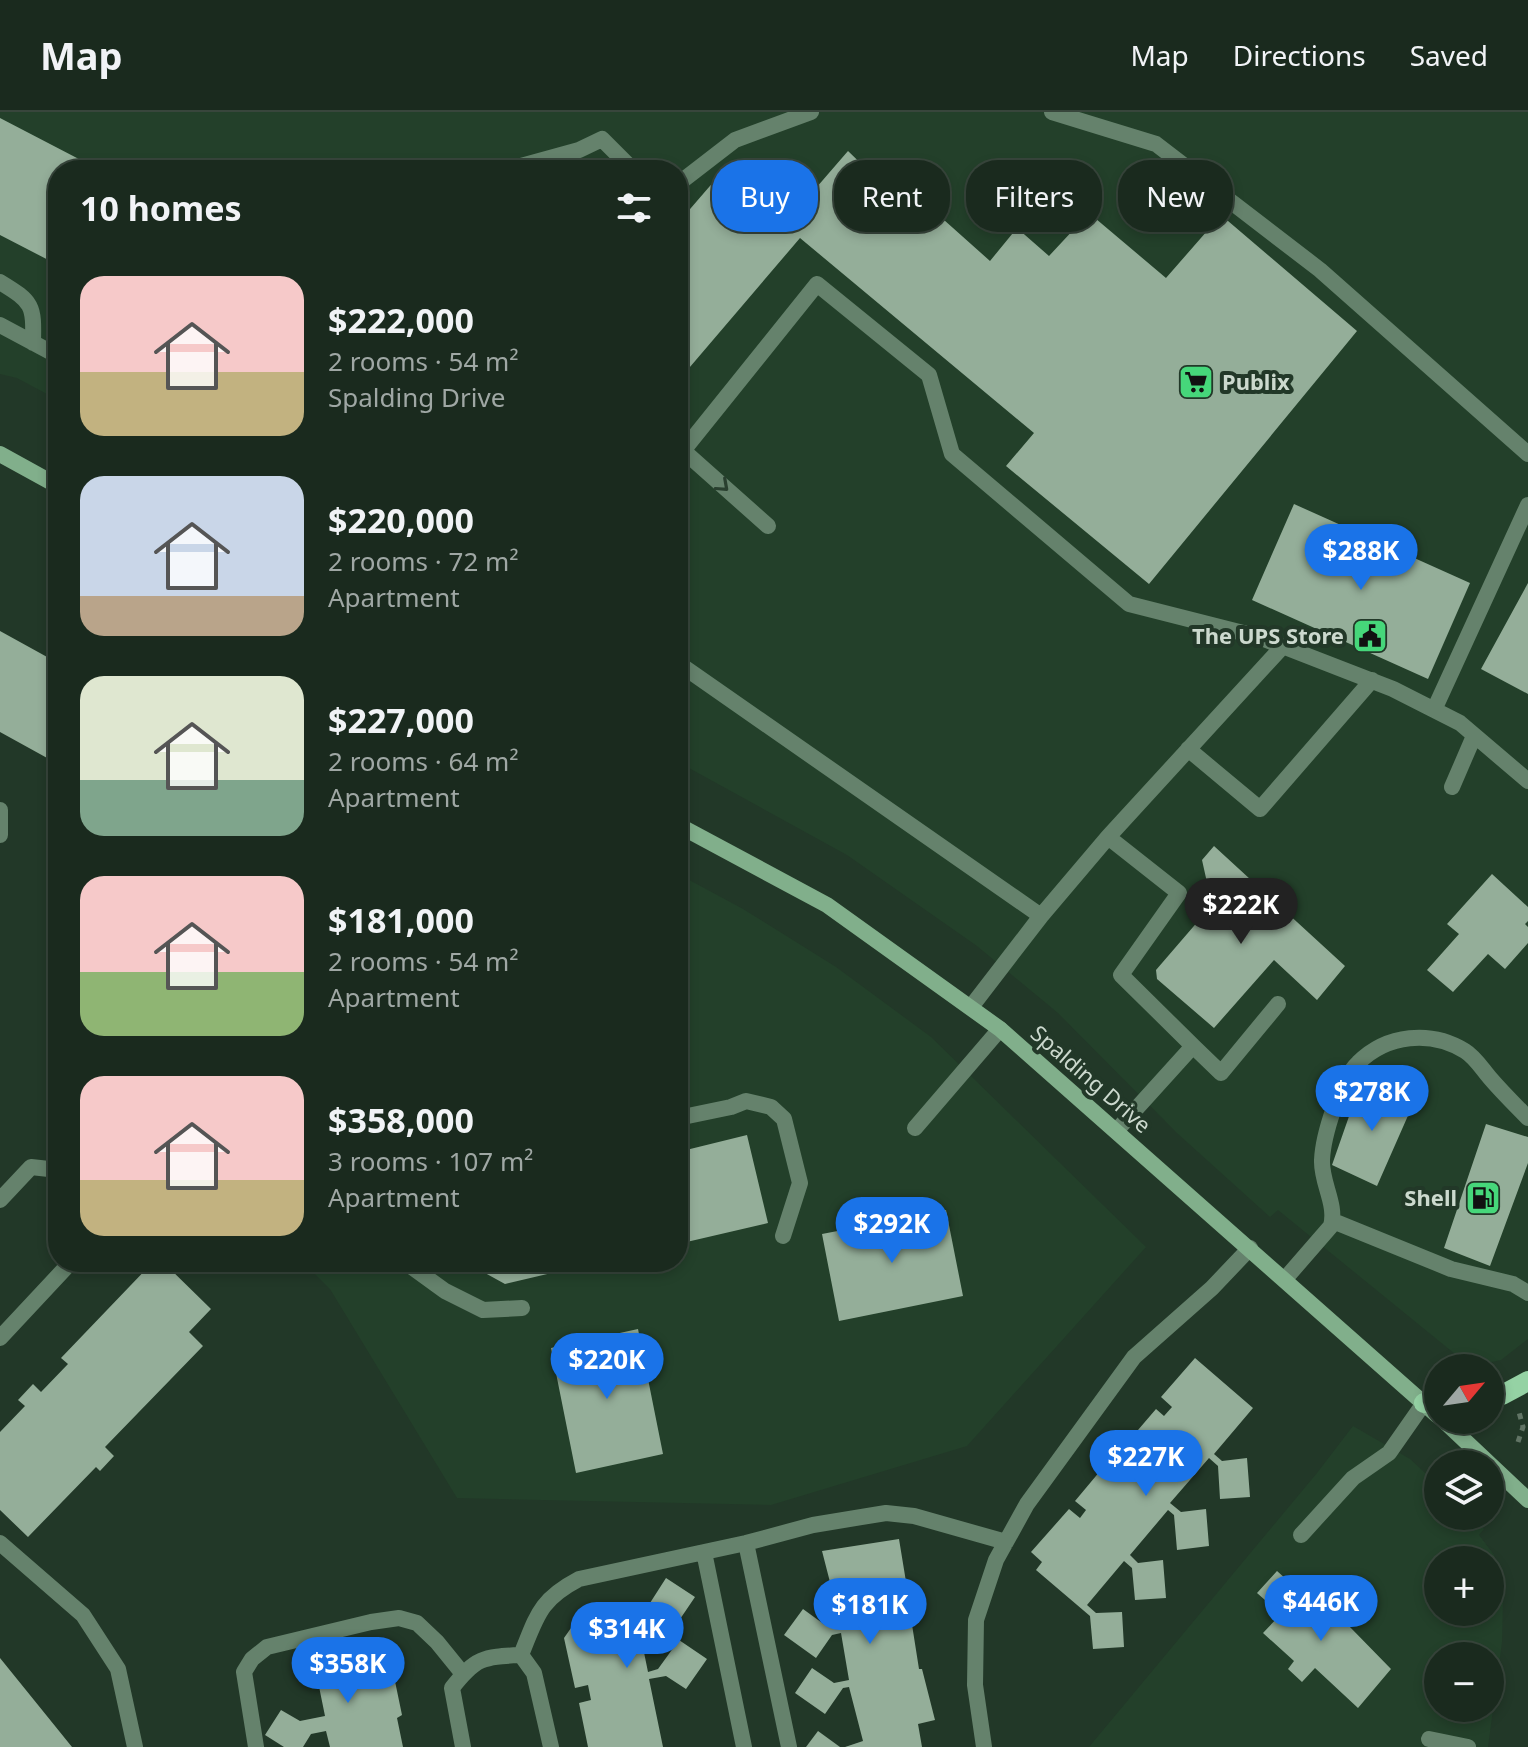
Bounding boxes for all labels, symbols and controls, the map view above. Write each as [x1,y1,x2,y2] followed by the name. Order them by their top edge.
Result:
[40,29,123,81] text: Map
[1130,36,1189,74] text: Map
[1233,36,1366,74] text: Directions
[1410,36,1488,74] text: Saved
[712,160,818,232] chip: Buy
[834,160,950,232] chip: Rent
[966,160,1102,232] chip: Filters
[1118,160,1233,232] chip: New
[80,185,242,231] text: 10 homes
[612,186,656,230] icon: filters
[328,297,474,343] text: $222,000
[144,308,240,404] icon: home
[328,343,518,379] text: 2 rooms · 54 m²
[1177,363,1215,401] supermarket icon: Publix
[1222,366,1290,396] place label: Publix
[328,379,505,415] text: Spalding Drive
[714,476,729,491] one-way arrow
[328,497,474,543] text: $220,000
[144,508,240,604] icon: home
[1305,524,1417,592] pin: $288K
[1323,532,1399,568] text: $288K
[328,543,518,579] text: 2 rooms · 72 m²
[328,579,460,615] text: Apartment
[1351,617,1389,655] public building icon: The UPS Store
[1192,620,1344,650] place label: The UPS Store
[328,697,474,743] text: $227,000
[144,708,240,804] icon: home
[328,743,518,779] text: 2 rooms · 64 m²
[328,779,460,815] text: Apartment
[1185,878,1297,946] pin: $222K
[1203,886,1279,922] text: $222K
[328,897,474,943] text: $181,000
[144,908,240,1004] icon: home
[328,943,518,979] text: 2 rooms · 54 m²
[328,979,460,1015] text: Apartment
[1025,1018,1158,1139] street label: Spalding Drive
[1316,1065,1428,1133] pin: $278K
[1334,1073,1410,1109] text: $278K
[328,1097,474,1143] text: $358,000
[144,1108,240,1204] icon: home
[328,1143,533,1179] text: 3 rooms · 107 m²
[328,1179,460,1215] text: Apartment
[1464,1179,1502,1217] fuel station icon: Shell
[1404,1182,1457,1212] place label: Shell
[836,1197,948,1265] pin: $292K
[854,1205,930,1241] text: $292K
[551,1333,663,1401] pin: $220K
[569,1341,645,1377] text: $220K
[1424,1354,1504,1434] north arrow
[1424,1354,1504,1722] map controls
[1090,1430,1202,1498] pin: $227K
[1108,1438,1184,1474] text: $227K
[1424,1450,1504,1530] button: layers
[1424,1546,1504,1626] button: +
[1265,1575,1377,1643] pin: $446K
[814,1578,926,1646] pin: $181K
[1283,1583,1359,1619] text: $446K
[832,1586,908,1622] text: $181K
[571,1602,683,1670] pin: $314K
[589,1610,665,1646] text: $314K
[292,1637,404,1705] pin: $358K
[1424,1642,1504,1722] button: −
[310,1645,386,1681] text: $358K

